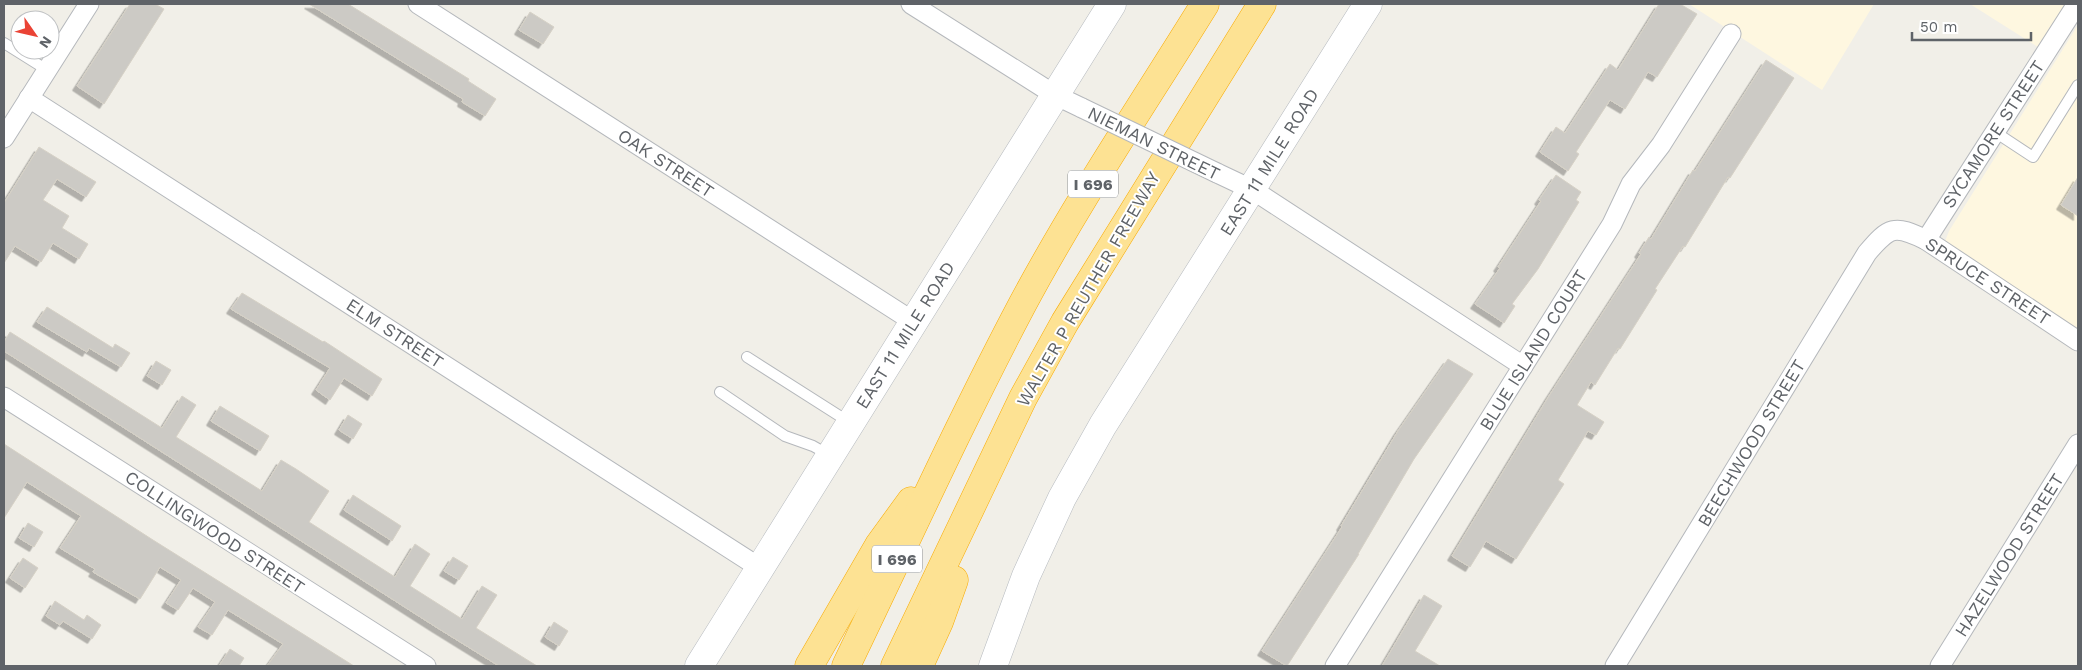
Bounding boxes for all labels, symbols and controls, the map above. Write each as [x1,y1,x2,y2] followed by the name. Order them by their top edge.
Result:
[10,10,60,60] north arrow
[1912,10,2031,42] scale bar
[1920,18,1957,36] text: 50 m
[36,33,55,51] text: N
[1937,56,2049,212] street label: SYCAMORE STREET
[1215,85,1323,239] street label: EAST 11 MILE ROAD
[1085,102,1224,184] street label: NIEMAN STREET
[614,124,718,202] street label: OAK STREET
[1012,167,1164,410] street label: WALTER P REUTHER FREEWAY
[1068,170,1118,198] road number: I 696
[1922,233,2055,329] street label: SPRUCE STREET
[851,258,959,412] street label: EAST 11 MILE ROAD
[1475,266,1591,434] street label: BLUE ISLAND COURT
[343,294,448,372] street label: ELM STREET
[1693,356,1809,530] street label: BEECHWOOD STREET
[121,466,309,598] street label: COLLINGWOOD STREET
[1950,469,2068,640] street label: HAZELWOOD STREET
[872,546,922,572] road number: I 696

